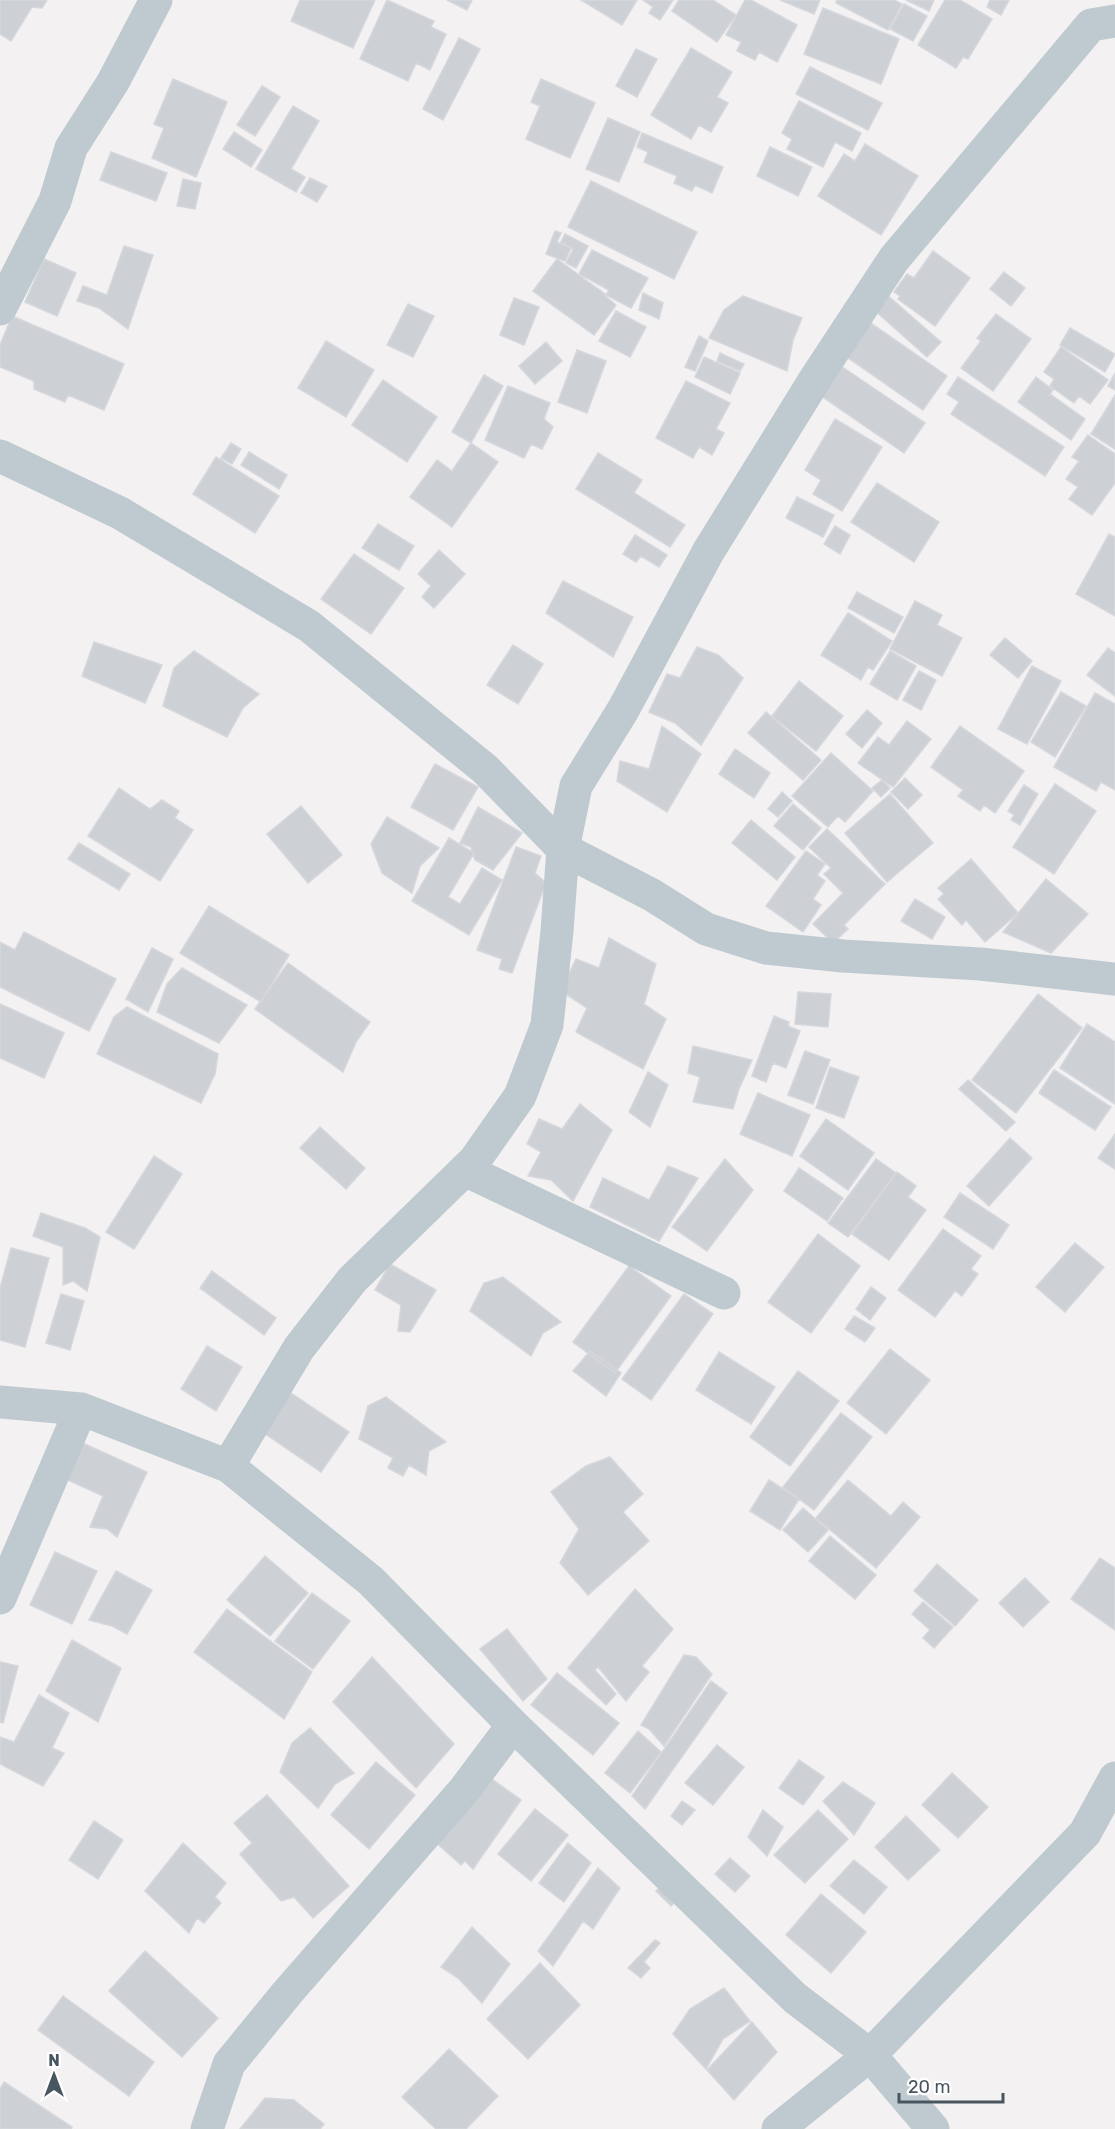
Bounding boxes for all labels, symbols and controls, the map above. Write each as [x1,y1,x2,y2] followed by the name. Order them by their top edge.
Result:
[24,2045,84,2105] north arrow
[48,2051,60,2070] text: N
[899,2066,1002,2104] scale bar
[908,2076,950,2098] text: 20 m

